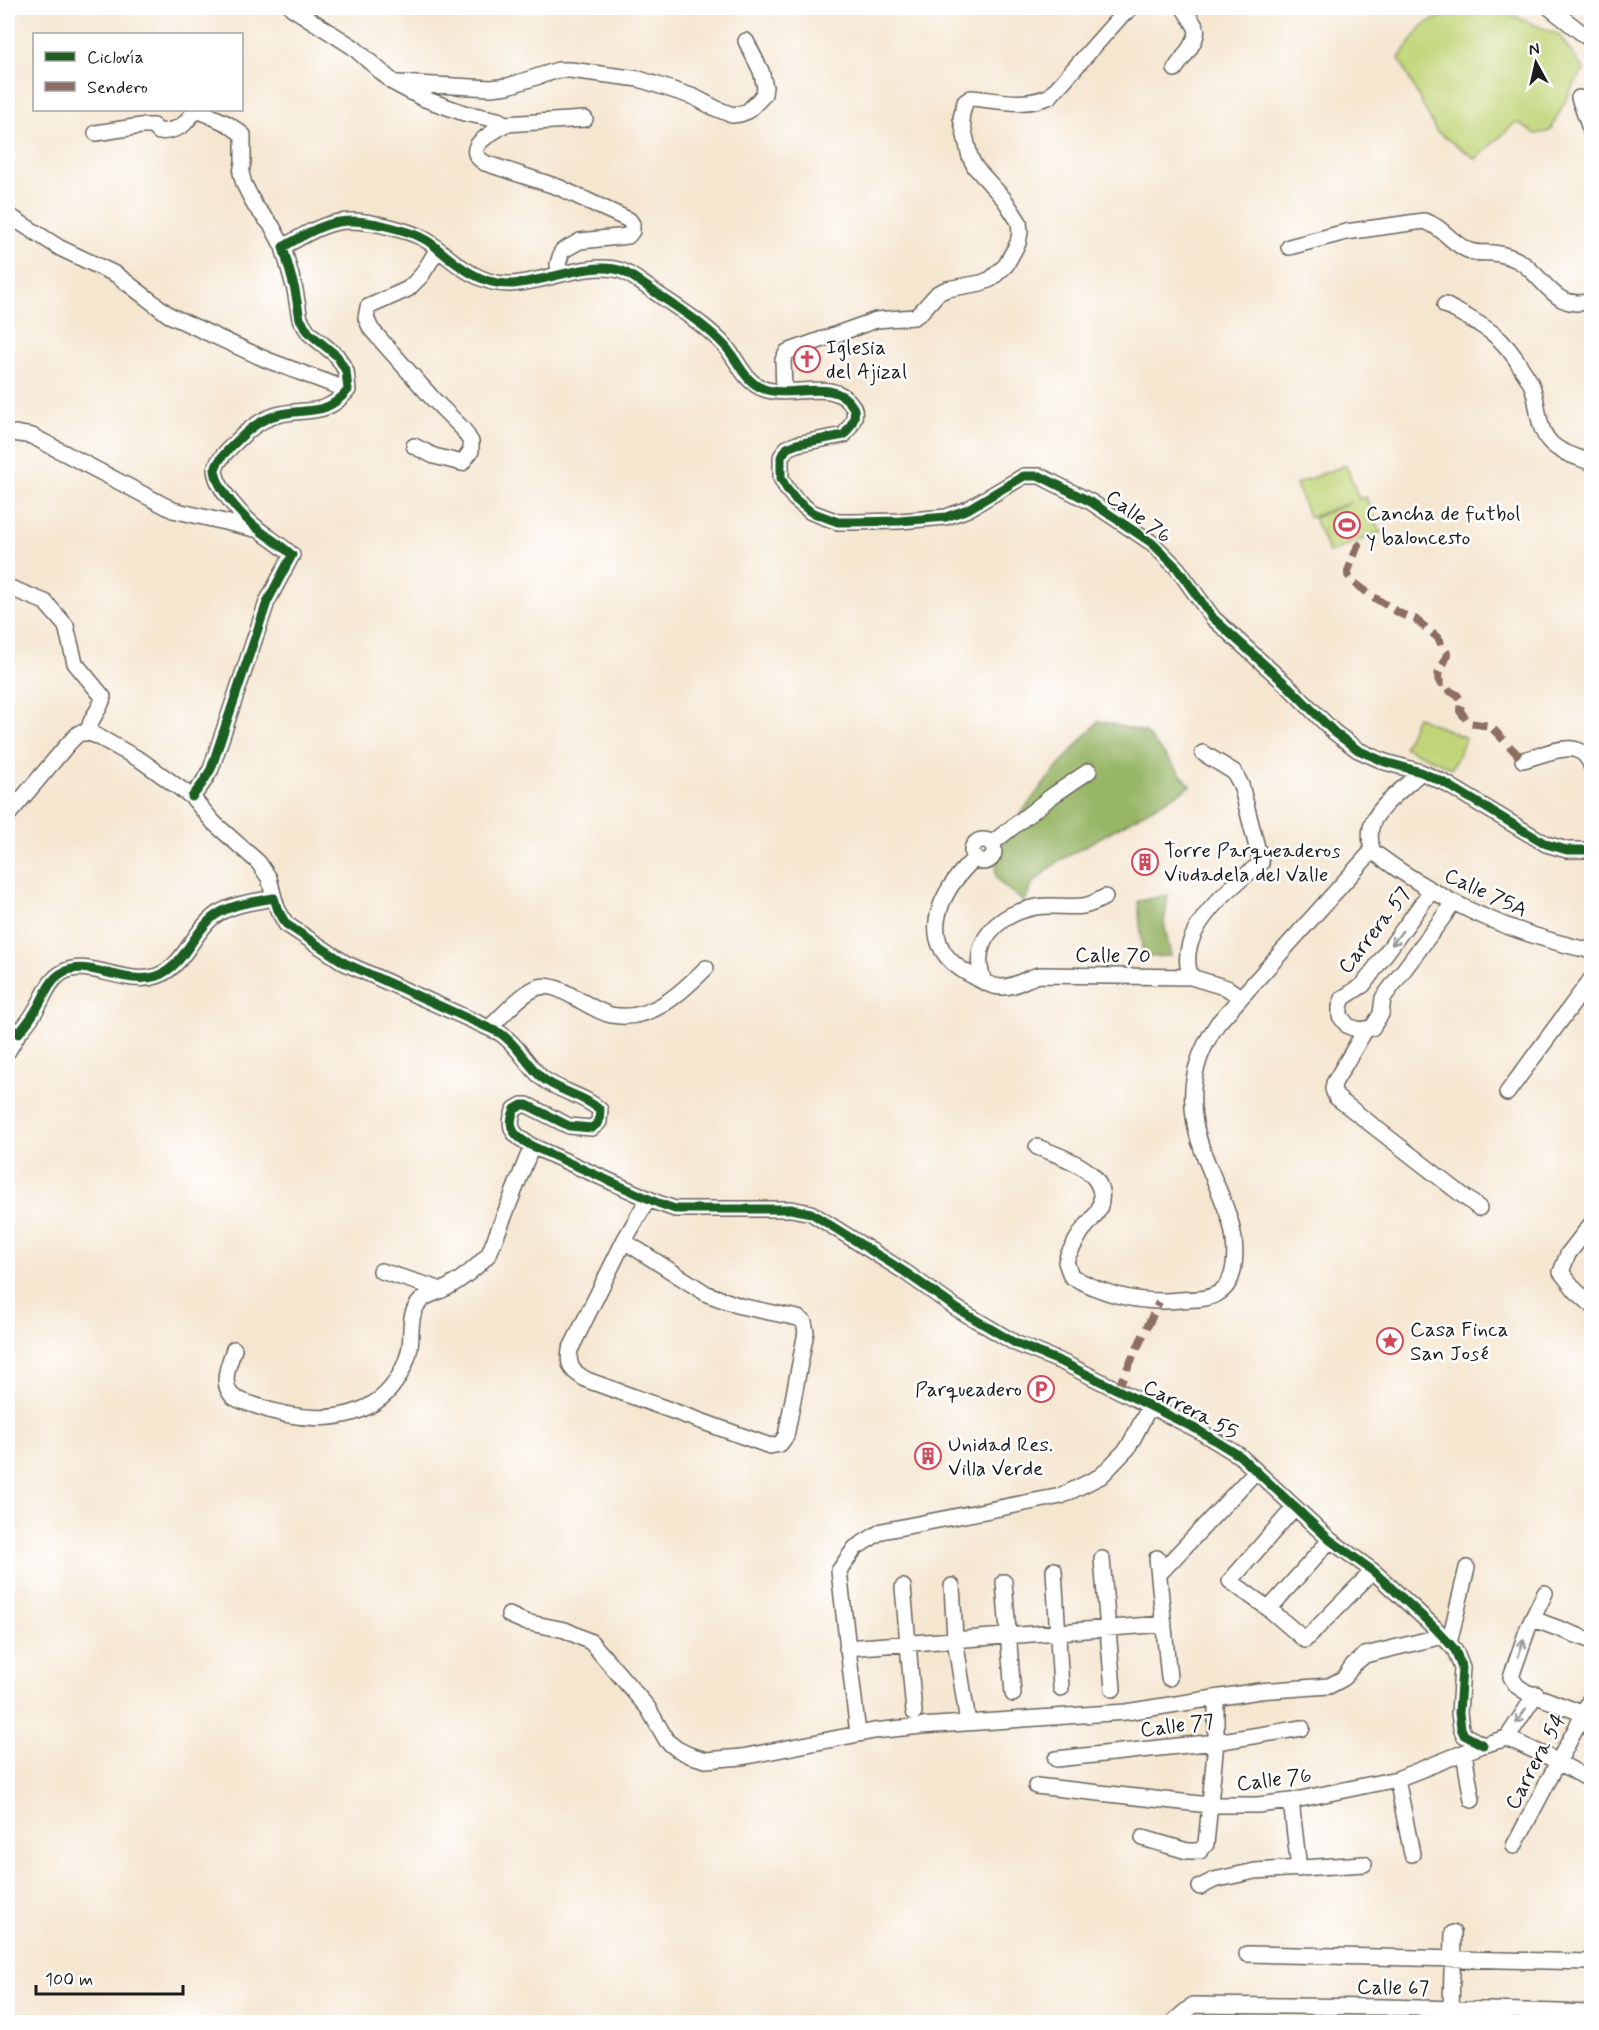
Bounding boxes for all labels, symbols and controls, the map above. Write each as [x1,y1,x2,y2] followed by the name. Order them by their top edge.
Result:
[33,33,243,111] legend
[1506,33,1566,93] north arrow
[1527,38,1541,61] text: N
[87,46,144,70] text: Ciclovía
[87,76,148,100] text: Sendero
[826,334,907,386] place label: Iglesia del Ajizal
[792,344,822,374] church icon: Iglesia del Ajizal
[1100,483,1177,550] street label: Calle 76
[1366,500,1520,552] place label: Cancha de futbol y baloncesto
[1332,510,1362,540] sports icon: Cancha de futbol y baloncesto
[1164,837,1341,889] place label: Torre Parqueaderos Viudadela del Valle
[1130,847,1160,877] building icon: Torre Parqueaderos Viudadela del Valle
[1440,862,1532,924] street label: Calle 75A
[1332,881,1418,980] street label: Carrera 57
[1391,930,1403,946] one-way arrow
[1075,941,1151,971] street label: Calle 70
[1410,1316,1509,1368] place label: Casa Finca San José
[1375,1326,1405,1356] place icon: Casa Finca San José
[1138,1373,1243,1447] street label: Carrera 55
[1026,1374,1056,1404] parking icon: Parqueadero
[915,1376,1022,1404] place label: Parqueadero
[948,1431,1053,1483] place label: Unidad Res. Villa Verde
[913,1441,943,1471] building icon: Unidad Res. Villa Verde
[1516,1639,1527,1658] one-way arrow
[1515,1707,1527,1724] one-way arrow
[1139,1708,1216,1744] street label: Calle 77
[1499,1708,1573,1815] street label: Carrera 54
[1235,1762,1313,1798] street label: Calle 76
[36,1958,183,1996] scale bar
[45,1968,93,1992] text: 100 m
[1357,1973,1429,2003] street label: Calle 67

